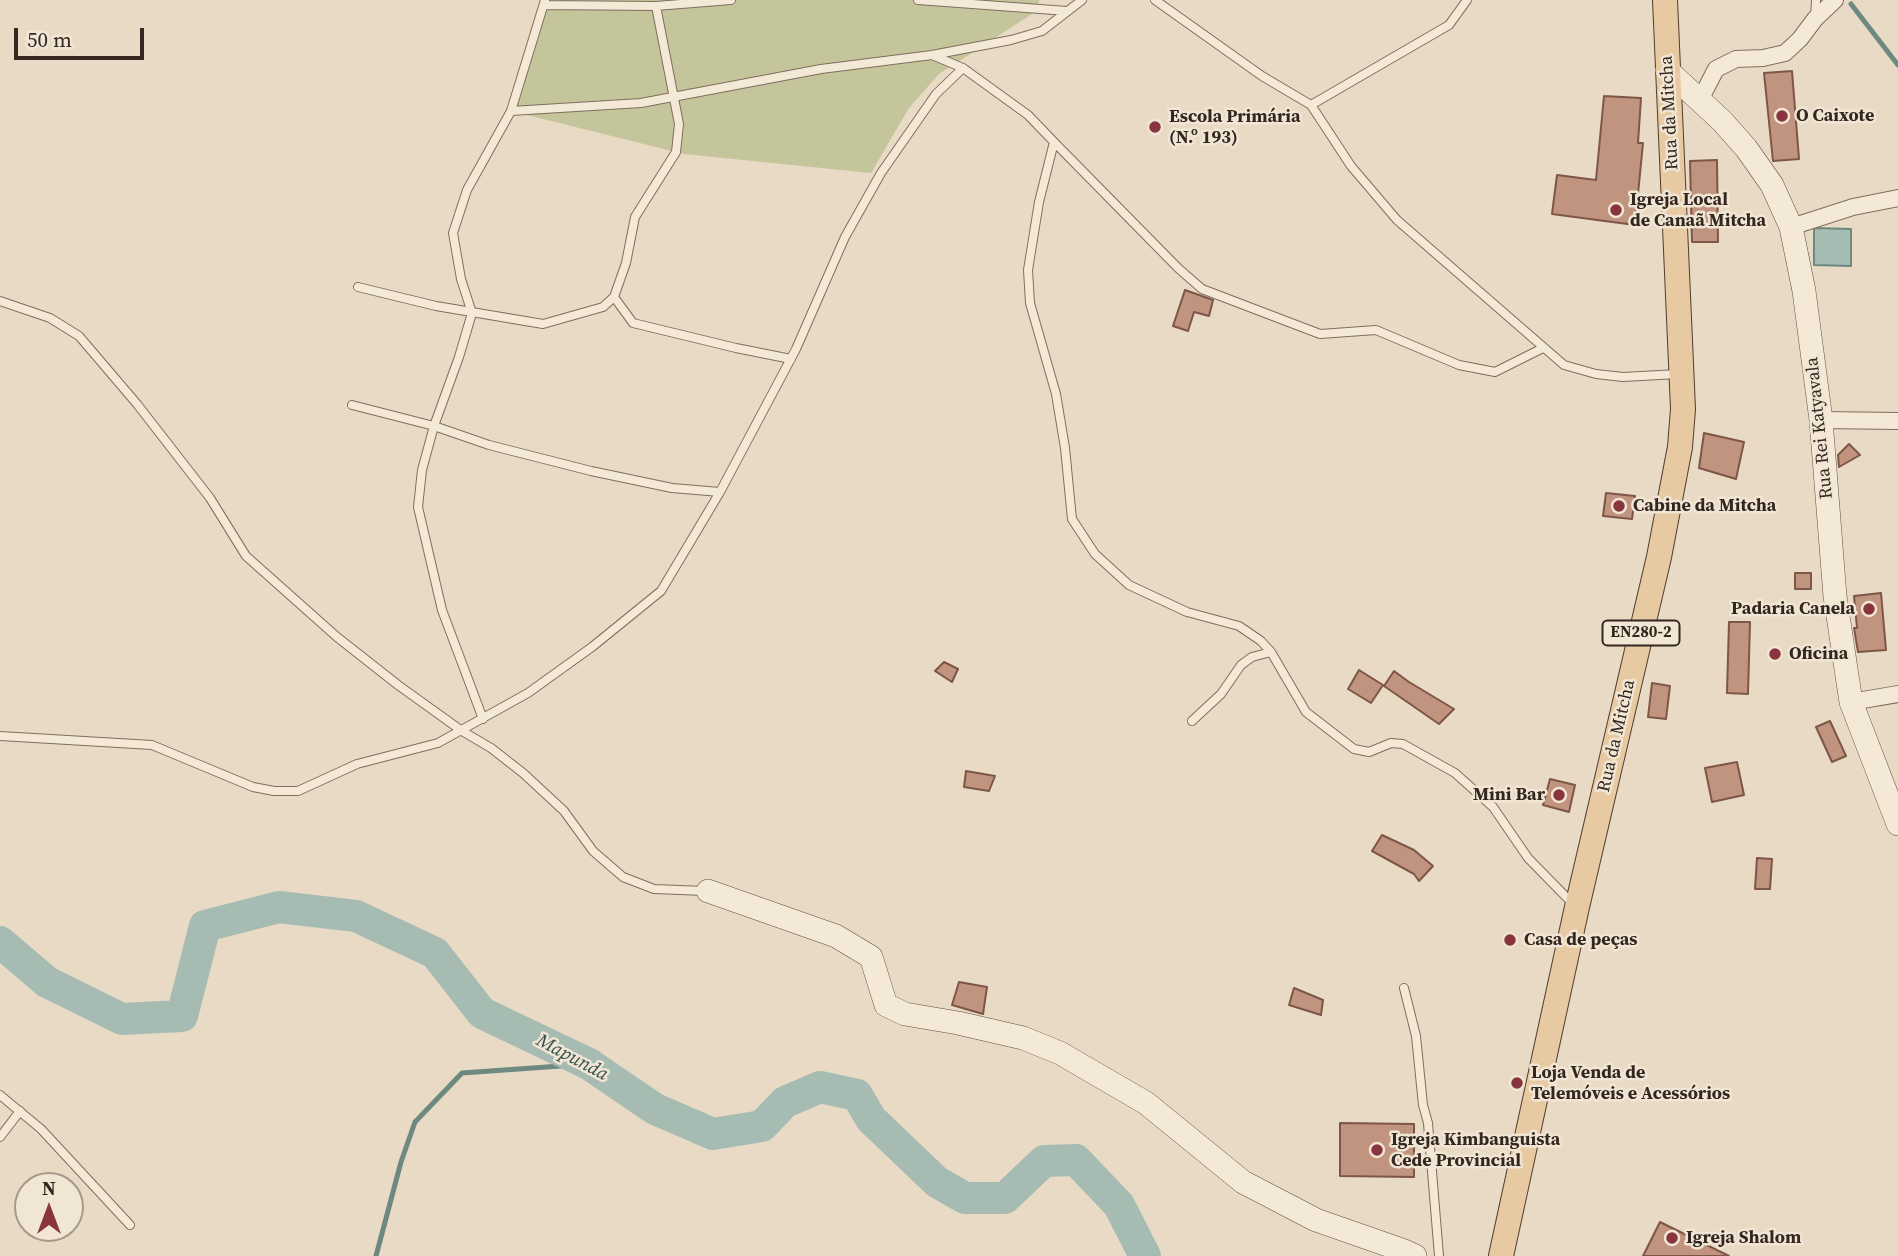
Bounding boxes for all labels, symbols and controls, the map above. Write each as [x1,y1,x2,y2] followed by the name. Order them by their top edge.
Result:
[18,14,147,58] scale bar
[27,25,72,54] text: 50 m
[1656,55,1684,171] street label: Rua da Mitcha
[1796,105,1874,127] place label: O Caixote
[1169,106,1301,148] place label: Escola Primária (N.º 193)
[1774,108,1790,124] marker: O Caixote
[1147,119,1163,135] marker: Escola Primária (N.º 193)
[1630,189,1766,232] place label: Igreja Local de Canaã Mitcha
[1608,202,1624,218] marker: Igreja Local de Canaã Mitcha
[1802,356,1838,500] street label: Rua Rei Katyavala
[1633,495,1776,517] place label: Cabine da Mitcha
[1611,498,1627,514] marker: Cabine da Mitcha
[1731,598,1855,620] place label: Padaria Canela
[1861,601,1877,617] marker: Padaria Canela
[1602,620,1680,646] road number: EN280-2
[1789,643,1848,665] place label: Oficina
[1767,646,1783,662] marker: Oficina
[1594,678,1640,794] street label: Rua da Mitcha
[1473,784,1545,806] place label: Mini Bar
[1551,787,1567,803] marker: Mini Bar
[1524,929,1638,951] place label: Casa de peças
[1502,932,1518,948] marker: Casa de peças
[532,1030,612,1086] water label: Mapunda
[1531,1062,1730,1104] place label: Loja Venda de Telemóveis e Acessórios
[1509,1075,1525,1091] marker: Loja Venda de Telemóveis e Acessórios
[1391,1129,1560,1172] place label: Igreja Kimbanguista Cede Provincial
[1369,1142,1385,1158] marker: Igreja Kimbanguista Cede Provincial
[14,1172,84,1242] north arrow
[42,1175,56,1201] text: N
[1686,1227,1801,1249] place label: Igreja Shalom
[1664,1230,1680,1246] marker: Igreja Shalom

